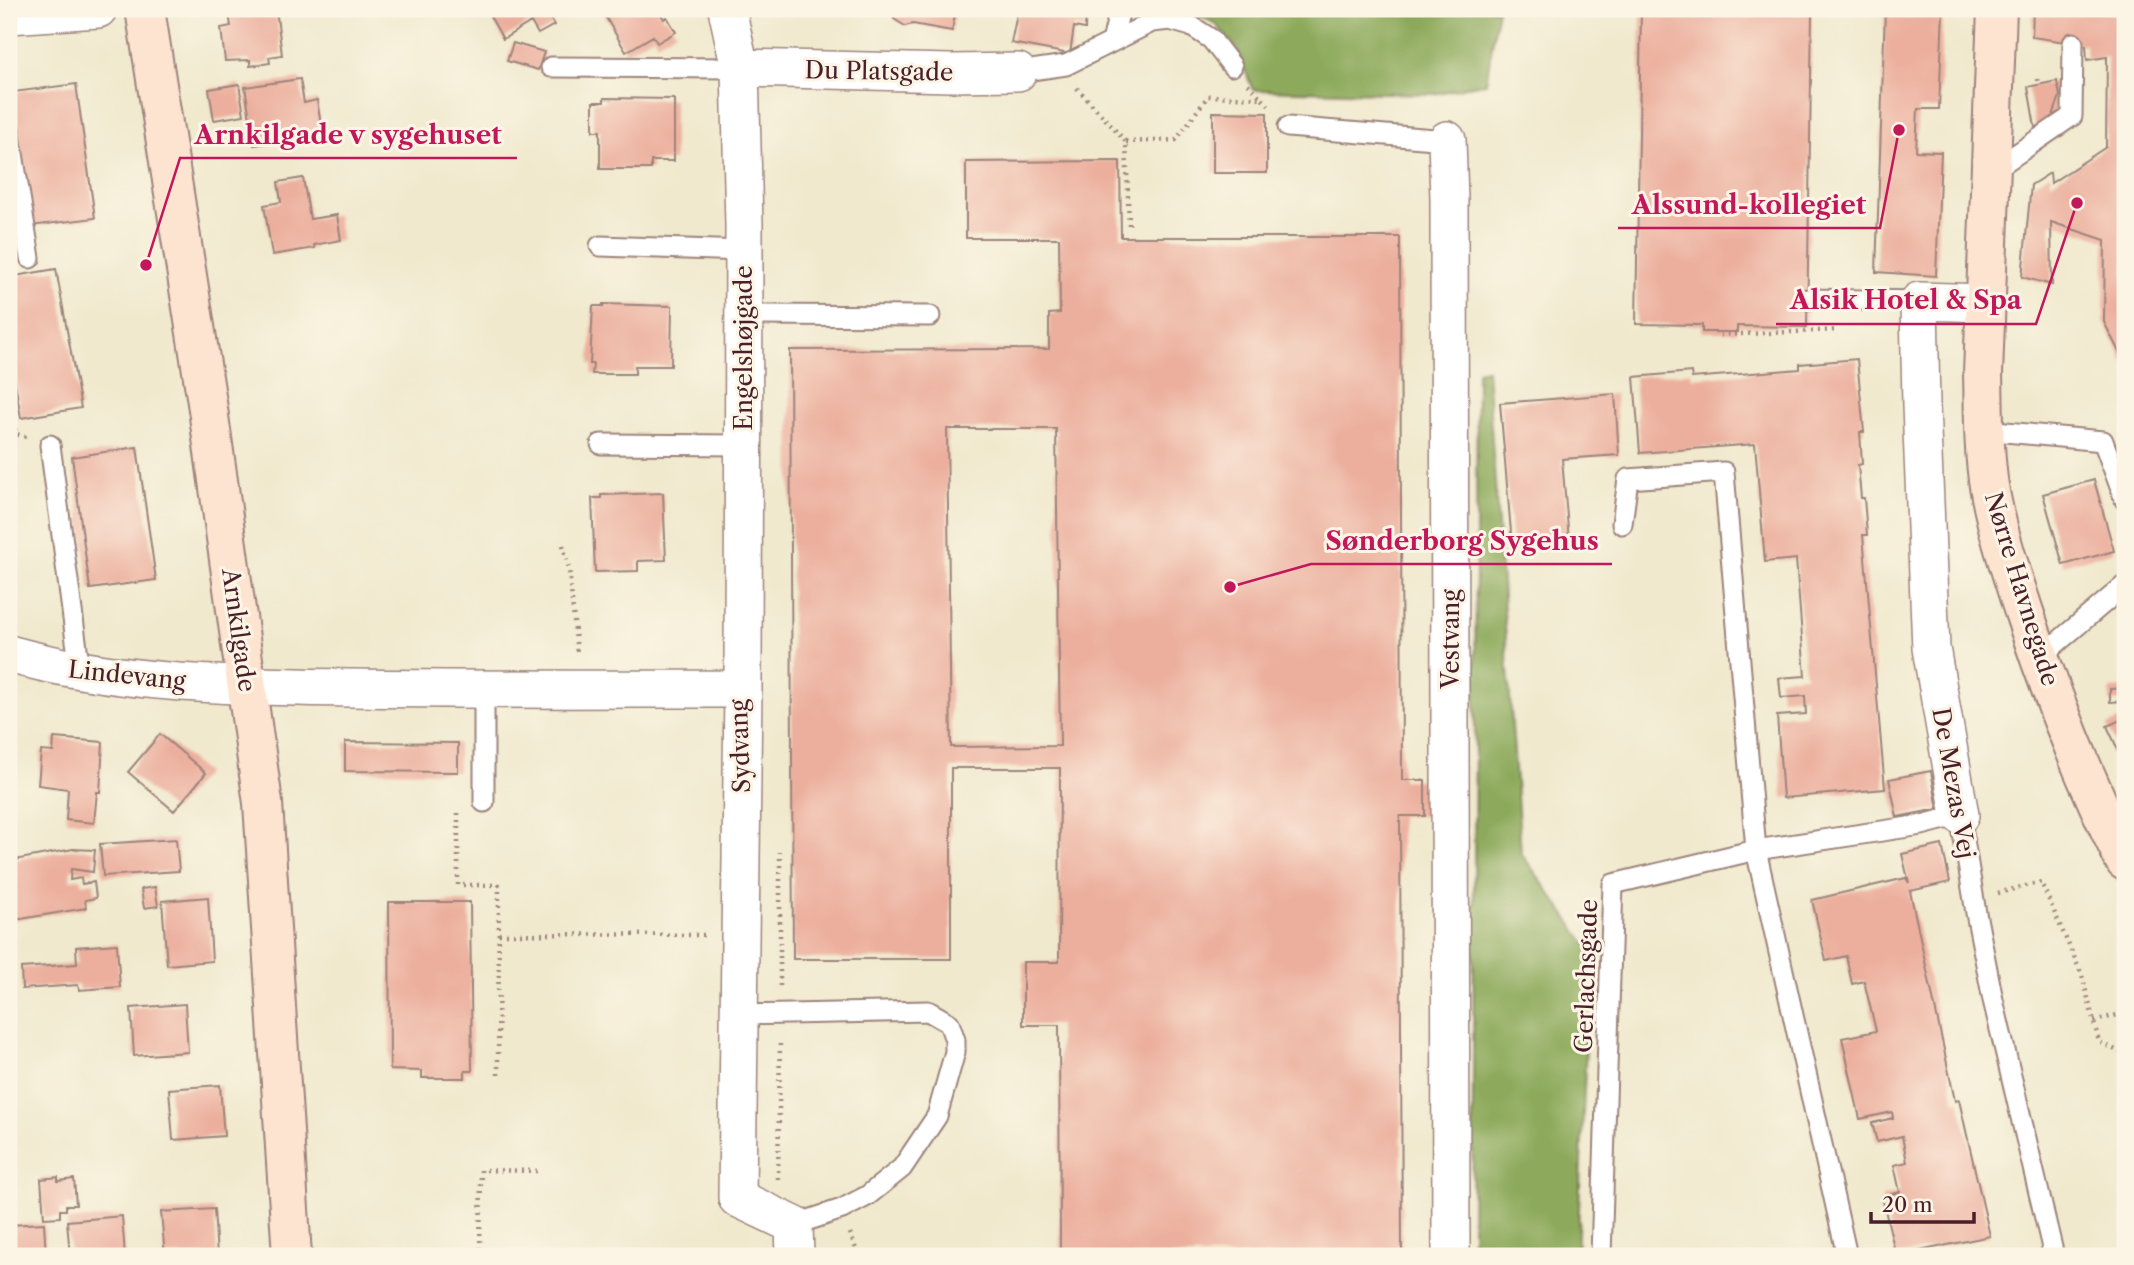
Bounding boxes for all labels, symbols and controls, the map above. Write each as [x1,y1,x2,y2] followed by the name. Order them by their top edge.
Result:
[805,55,953,87] street label: Du Platsgade
[180,111,517,158] callout: Arnkilgade v sygehuset
[193,119,502,151] text: Arnkilgade v sygehuset
[1618,181,1880,228] callout: Alssund-kollegiet
[1631,189,1867,221] text: Alssund-kollegiet
[729,265,758,431] street label: Engelshøjgade
[1776,277,2036,324] callout: Alsik Hotel & Spa
[1789,284,2023,316] text: Alsik Hotel & Spa
[1979,489,2065,689] street label: Nørre Havnegade
[1311,517,1612,564] callout: Sønderborg Sygehus
[1325,525,1599,557] text: Sønderborg Sygehus
[216,565,262,694] street label: Arnkilgade
[1436,589,1465,690] street label: Vestvang
[67,654,188,696] street label: Lindevang
[724,698,756,793] street label: Sydvang
[1926,705,1982,861] street label: De Mezas Vej
[1569,899,1603,1053] street label: Gerlachsgade
[1871,1181,1975,1225] scale bar
[1882,1192,1933,1217] text: 20 m

